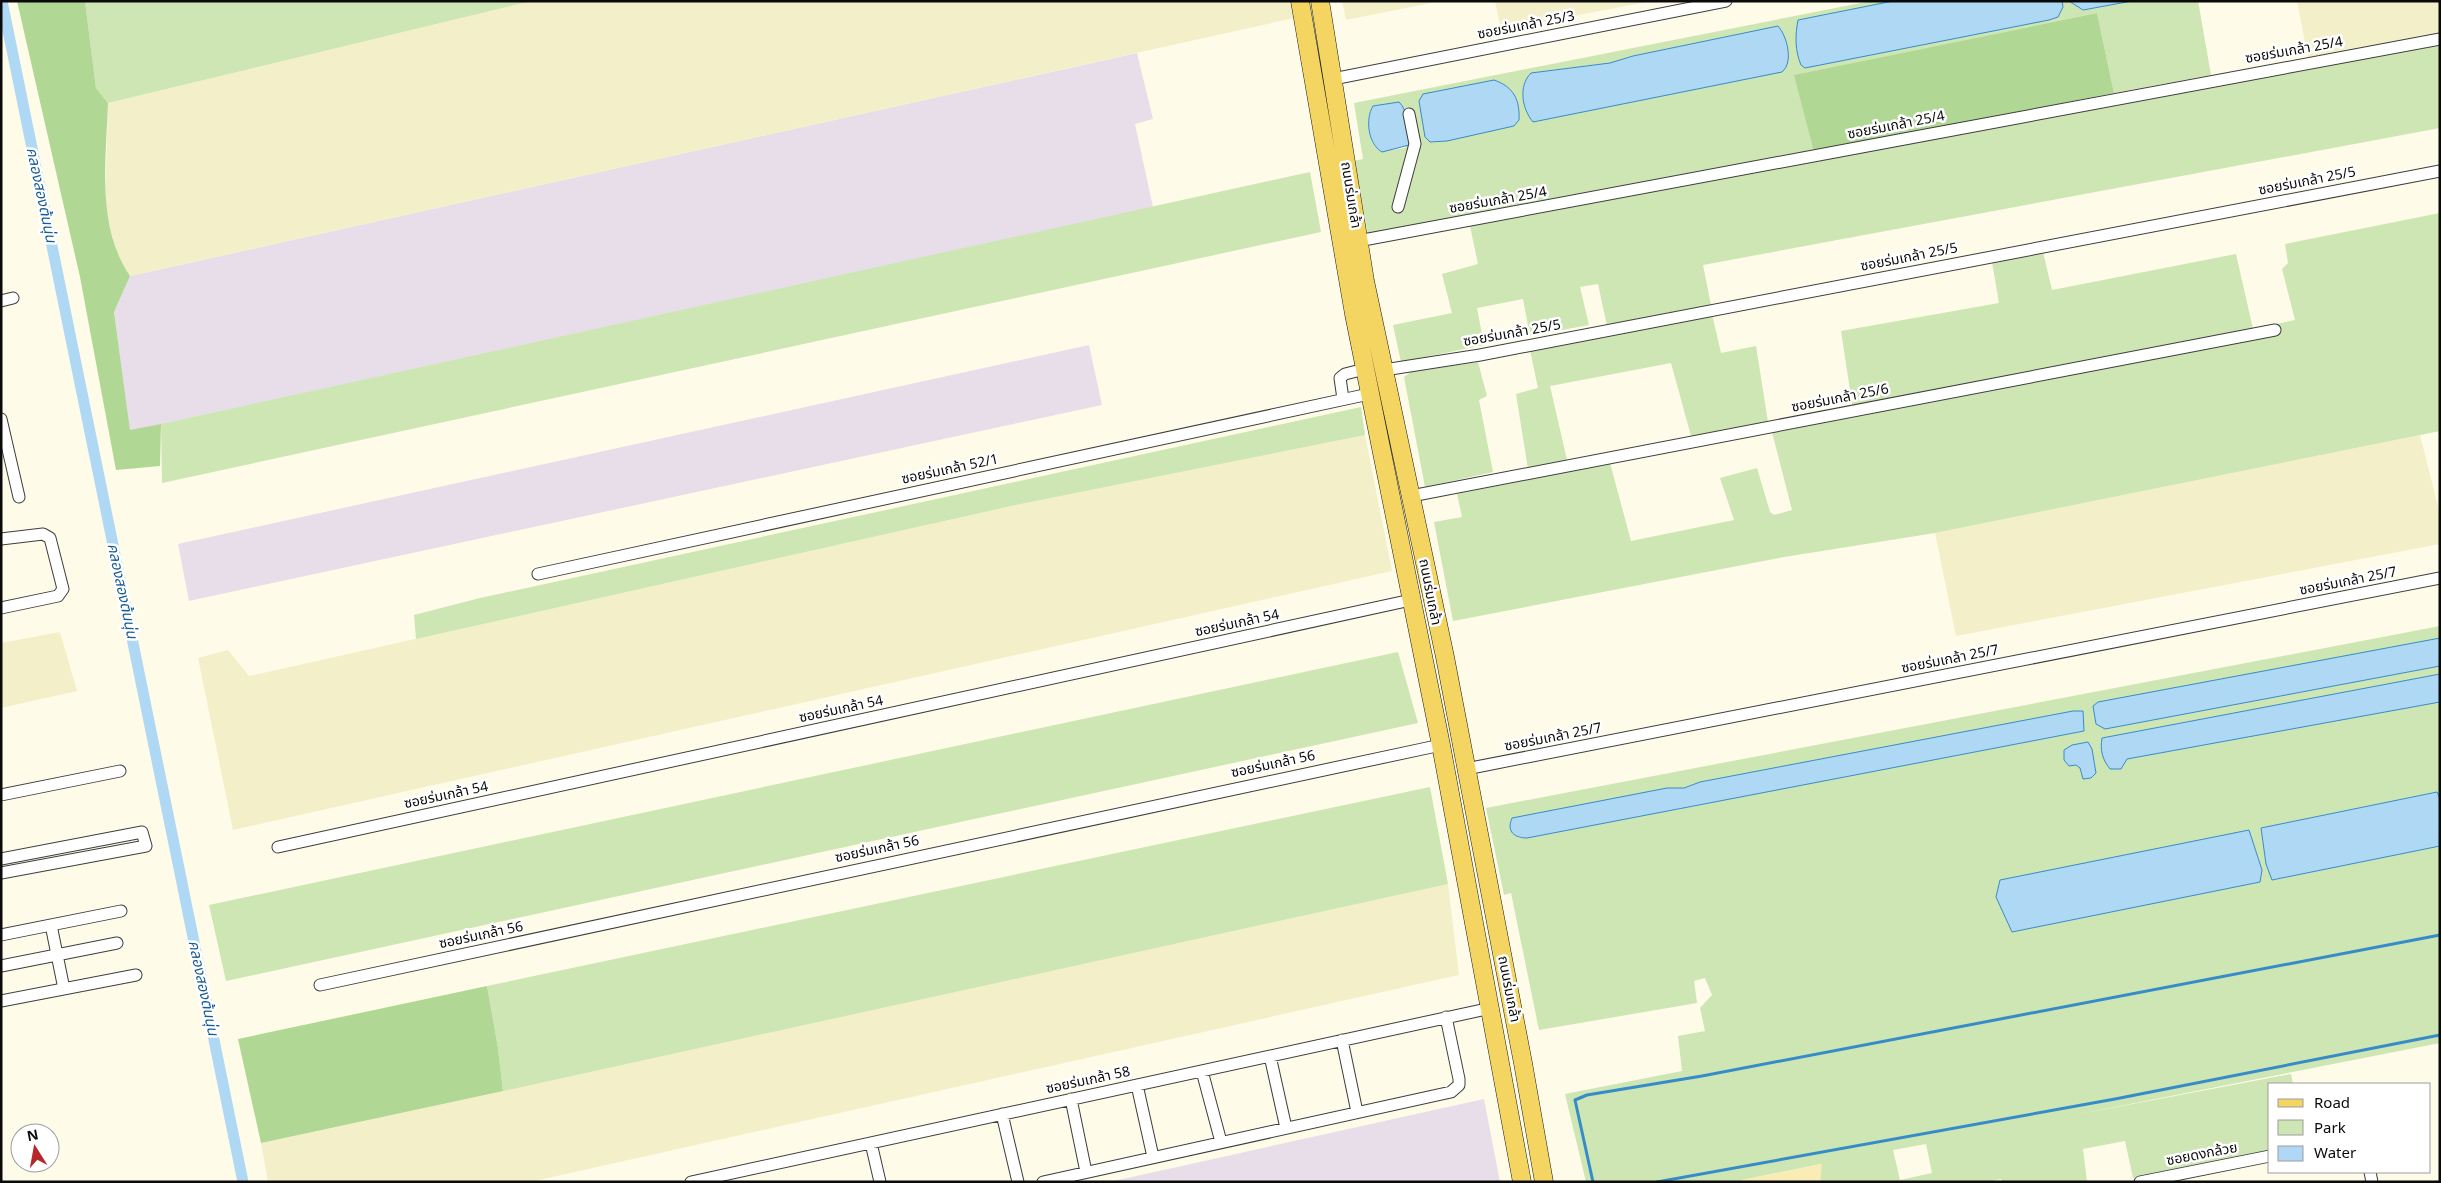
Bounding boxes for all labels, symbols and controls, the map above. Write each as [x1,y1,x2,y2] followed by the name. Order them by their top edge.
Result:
[1476,5,1576,45] street label: ซอยร่มเกล้า 25/3
[2244,31,2344,69] street label: ซอยร่มเกล้า 25/4
[1846,105,1946,145] street label: ซอยร่มเกล้า 25/4
[20,145,62,246] water label: คลองสองต้นนุ่น
[1335,160,1367,230] street label: ถนนร่มเกล้า
[2257,161,2357,201] street label: ซอยร่มเกล้า 25/5
[1448,181,1548,219] street label: ซอยร่มเกล้า 25/4
[1859,237,1959,277] street label: ซอยร่มเกล้า 25/5
[1462,314,1562,352] street label: ซอยร่มเกล้า 25/5
[1790,378,1890,418] street label: ซอยร่มเกล้า 25/6
[900,448,1000,490] street label: ซอยร่มเกล้า 52/1
[101,541,143,642] water label: คลองสองต้นนุ่น
[1413,557,1447,627] street label: ถนนร่มเกล้า
[2298,561,2398,601] street label: ซอยร่มเกล้า 25/7
[1193,604,1281,642] street label: ซอยร่มเกล้า 54
[1900,639,2000,679] street label: ซอยร่มเกล้า 25/7
[797,690,885,728] street label: ซอยร่มเกล้า 54
[1503,717,1603,757] street label: ซอยร่มเกล้า 25/7
[1229,745,1317,783] street label: ซอยร่มเกล้า 56
[402,776,490,814] street label: ซอยร่มเกล้า 54
[833,830,921,868] street label: ซอยร่มเกล้า 56
[437,916,525,954] street label: ซอยร่มเกล้า 56
[182,938,224,1039] water label: คลองสองต้นนุ่น
[1492,954,1526,1024] street label: ถนนร่มเกล้า
[1044,1061,1132,1099] street label: ซอยร่มเกล้า 58
[2268,1083,2431,1173] legend
[2314,1092,2350,1115] text: Road
[2314,1117,2346,1140] text: Park
[10,1123,60,1173] north arrow
[25,1124,40,1147] text: N
[2165,1137,2239,1171] street label: ซอยดงกล้วย
[2314,1142,2356,1165] text: Water

